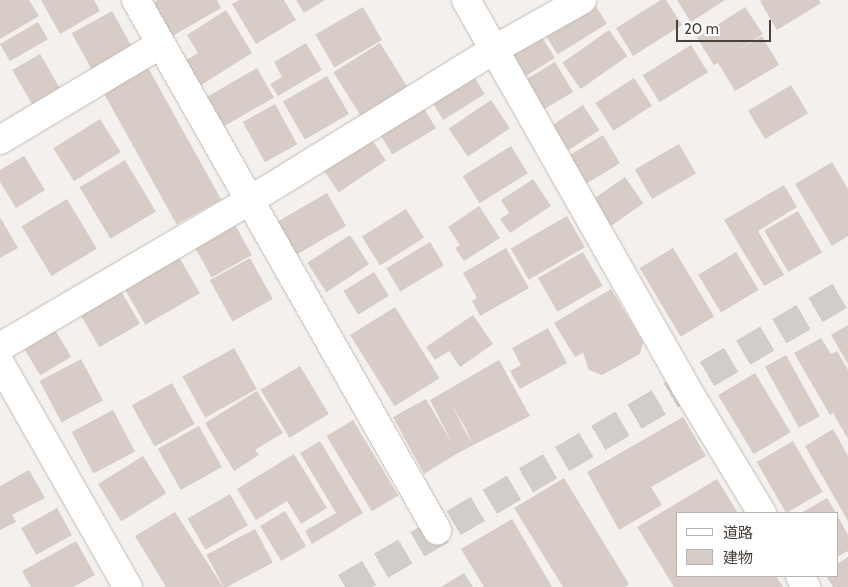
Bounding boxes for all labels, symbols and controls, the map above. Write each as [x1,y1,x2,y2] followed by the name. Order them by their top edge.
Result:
[678,10,773,42] scale bar
[684,20,719,38] text: 20 m
[676,512,838,577] legend
[723,524,753,542] text: 道路
[723,549,753,567] text: 建物

